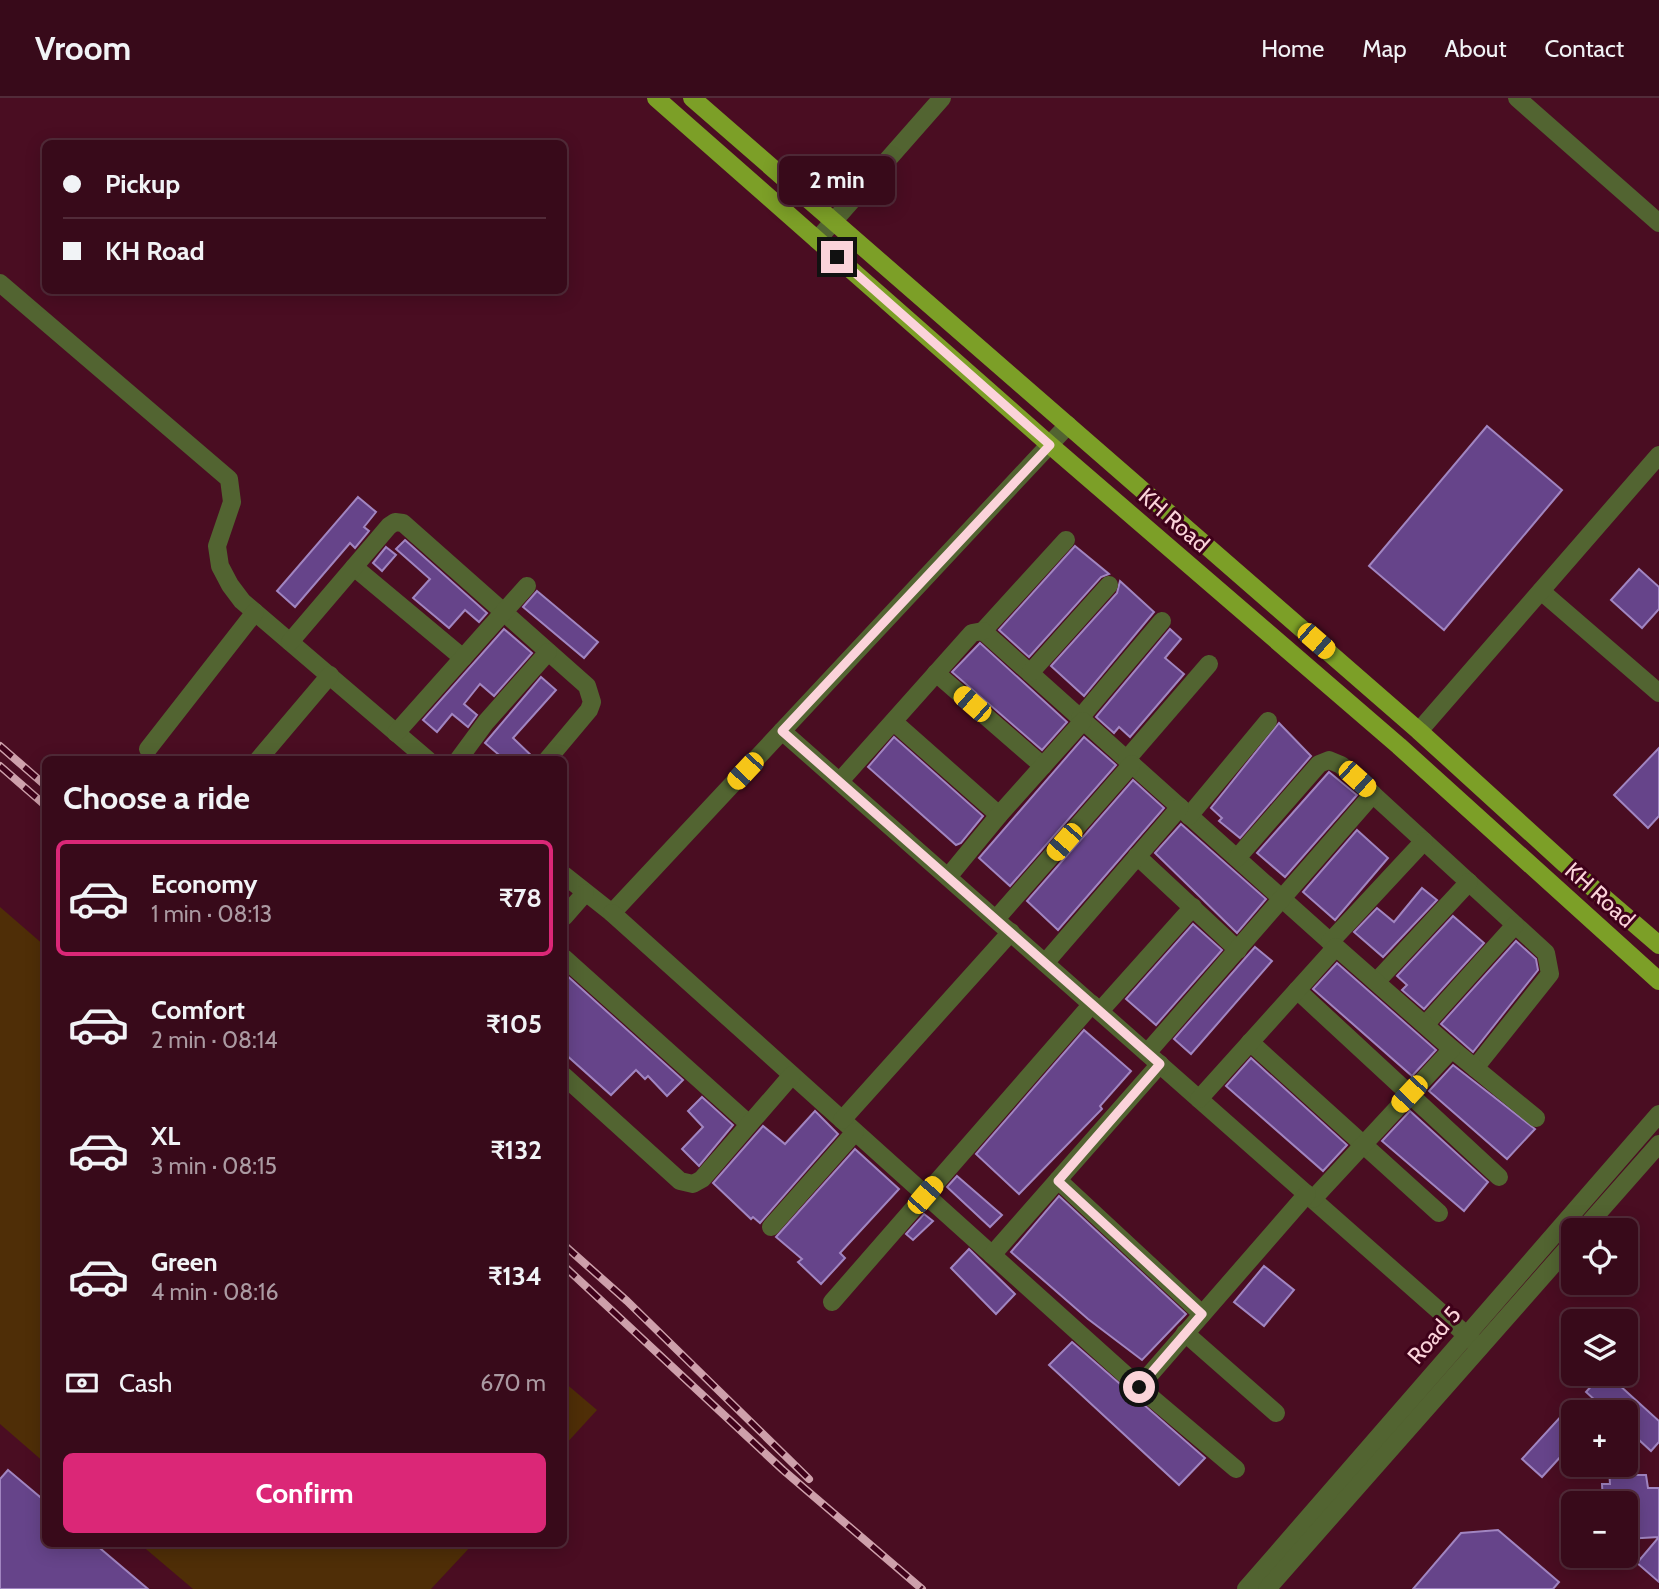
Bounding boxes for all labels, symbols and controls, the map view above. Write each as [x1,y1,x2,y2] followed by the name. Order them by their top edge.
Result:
[35,28,131,68] text: Vroom
[1261,34,1324,63] text: Home
[1362,34,1407,63] text: Map
[1445,34,1507,63] text: About
[1545,34,1624,63] text: Contact
[779,156,895,204] callout: 2 min
[809,166,865,194] text: 2 min
[105,168,180,200] text: Pickup
[105,235,205,267] text: KH Road
[821,241,853,273] route end
[1133,482,1215,558] street label: KH Road
[1294,619,1339,663] car
[950,682,995,726] car
[723,748,768,794] car
[1335,757,1380,801] car
[63,778,250,817] text: Choose a ride
[1043,819,1086,865] car
[1559,856,1641,934] street label: KH Road
[67,867,130,930] icon: car
[151,868,257,900] text: Economy
[499,882,542,914] text: ₹78
[151,900,272,928] text: 1 min · 08:13
[67,993,130,1056] icon: car
[151,994,245,1026] text: Comfort
[486,1008,542,1040] text: ₹105
[151,1026,278,1054] text: 2 min · 08:14
[1387,1071,1432,1117] car
[67,1119,130,1182] icon: car
[151,1120,180,1152] text: XL
[490,1134,542,1166] text: ₹132
[151,1152,277,1180] text: 3 min · 08:15
[904,1172,947,1218] car
[1561,1218,1638,1568] map controls
[1561,1218,1638,1295] button: locate
[67,1245,130,1308] icon: car
[151,1246,218,1278] text: Green
[488,1260,542,1292] text: ₹134
[151,1278,279,1306] text: 4 min · 08:16
[1401,1300,1467,1370] street label: Road 5
[1561,1309,1638,1386] button: layers
[63,1364,101,1402] icon: cash
[119,1367,172,1399] text: Cash
[480,1369,546,1397] text: 670 m
[1123,1371,1155,1403] route start
[1561,1400,1638,1477] button: +
[63,1453,546,1533] button: Confirm
[1561,1491,1638,1568] button: −

